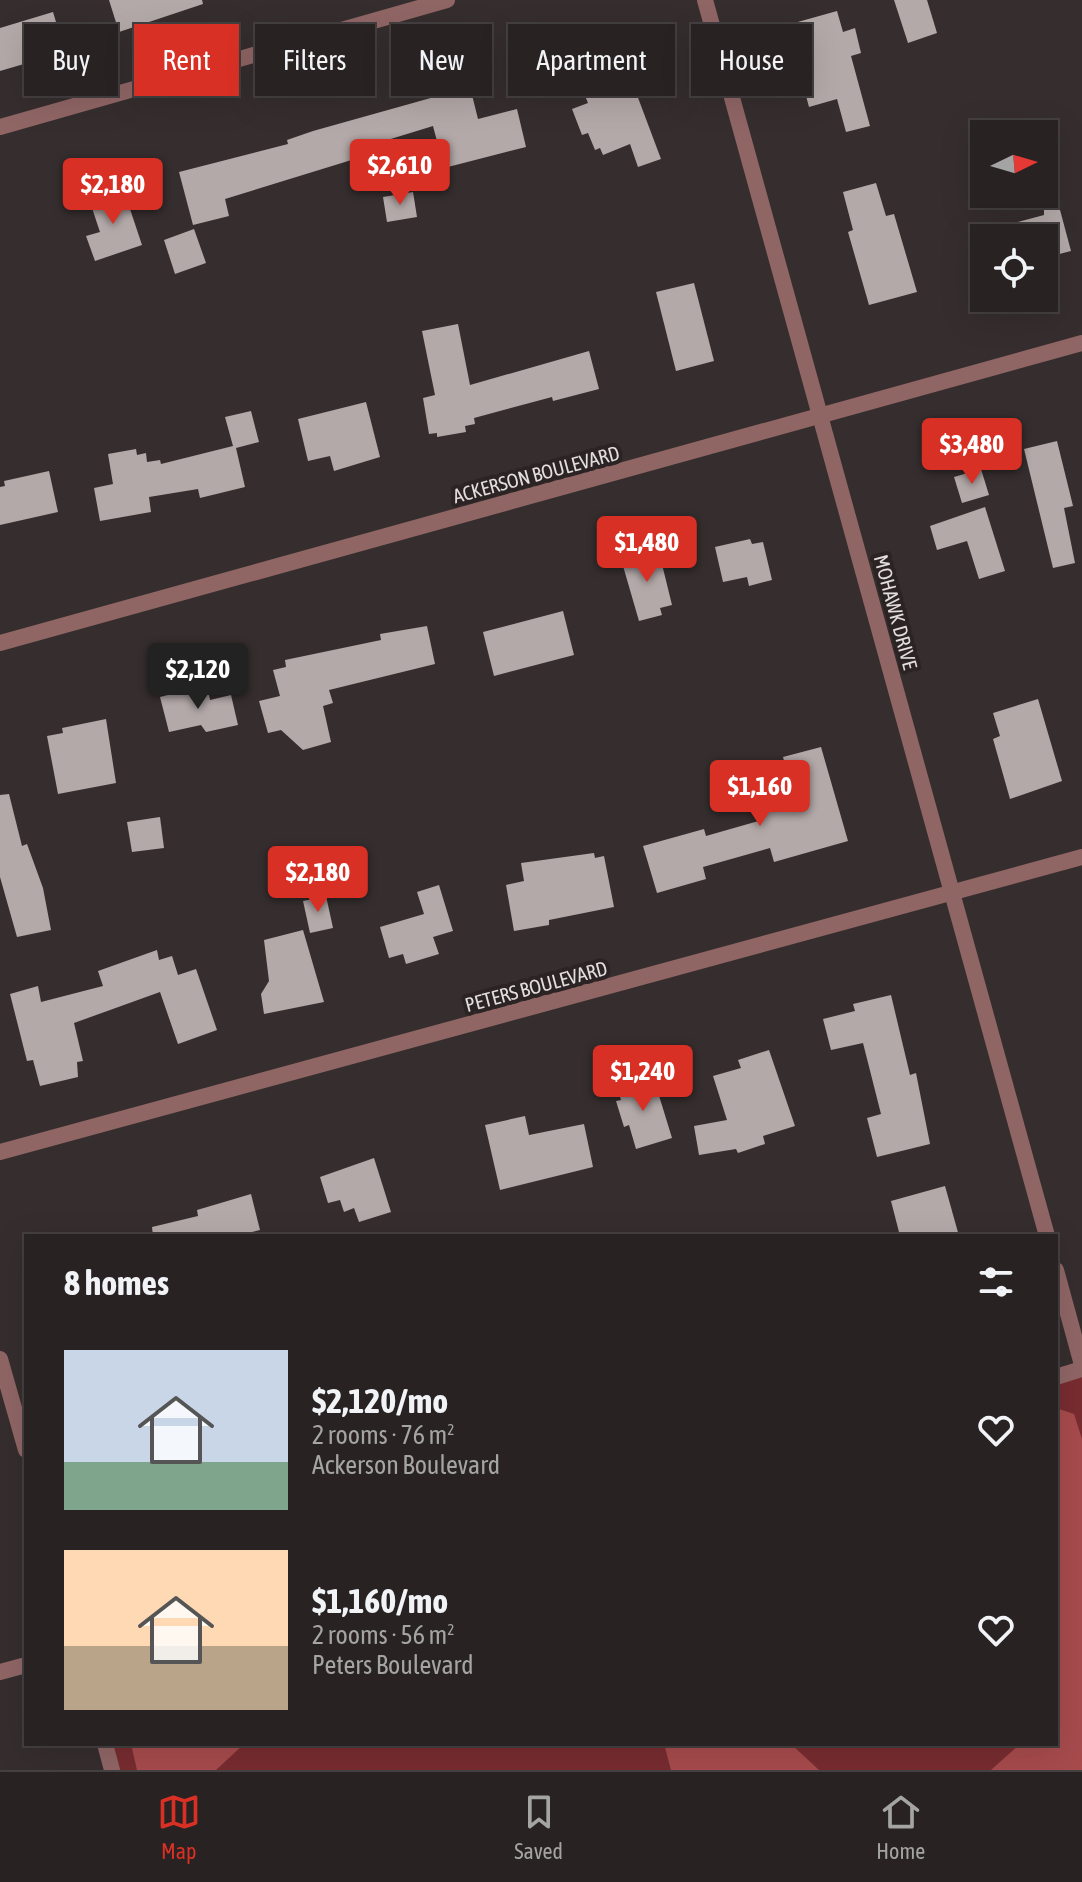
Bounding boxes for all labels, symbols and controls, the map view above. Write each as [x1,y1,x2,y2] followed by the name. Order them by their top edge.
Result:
[24,24,118,96] chip: Buy
[134,24,239,96] chip: Rent
[255,24,375,96] chip: Filters
[391,24,492,96] chip: New
[508,24,675,96] chip: Apartment
[691,24,812,96] chip: House
[970,120,1058,208] north arrow
[970,120,1058,312] map controls
[335,139,465,207] pin: $2,610
[368,150,432,180] text: $2,610
[48,158,178,226] pin: $2,180
[81,169,145,199] text: $2,180
[970,224,1058,312] button: locate
[907,418,1037,486] pin: $3,480
[940,429,1004,459] text: $3,480
[450,441,622,507] street label: ACKERSON BOULEVARD
[582,516,712,584] pin: $1,480
[615,527,679,557] text: $1,480
[870,552,922,672] street label: MOHAWK DRIVE
[133,643,263,711] pin: $2,120
[166,654,230,684] text: $2,120
[695,760,825,828] pin: $1,160
[728,771,792,801] text: $1,160
[253,846,383,914] pin: $2,180
[286,857,350,887] text: $2,180
[462,956,610,1016] street label: PETERS BOULEVARD
[578,1045,708,1113] pin: $1,240
[611,1056,675,1086] text: $1,240
[974,1260,1018,1304] icon: filters
[64,1263,169,1302] text: 8 homes
[312,1381,448,1420] text: $2,120/mo
[128,1382,224,1478] icon: home
[974,1408,1018,1452] icon: heart
[312,1420,454,1450] text: 2 rooms · 76 m²
[312,1450,500,1480] text: Ackerson Boulevard
[312,1581,448,1620] text: $1,160/mo
[128,1582,224,1678] icon: home
[974,1608,1018,1652] icon: heart
[312,1620,454,1650] text: 2 rooms · 56 m²
[312,1650,474,1680] text: Peters Boulevard
[157,1790,201,1864] tab: Map
[514,1790,563,1864] tab: Saved
[876,1790,925,1864] tab: Home

